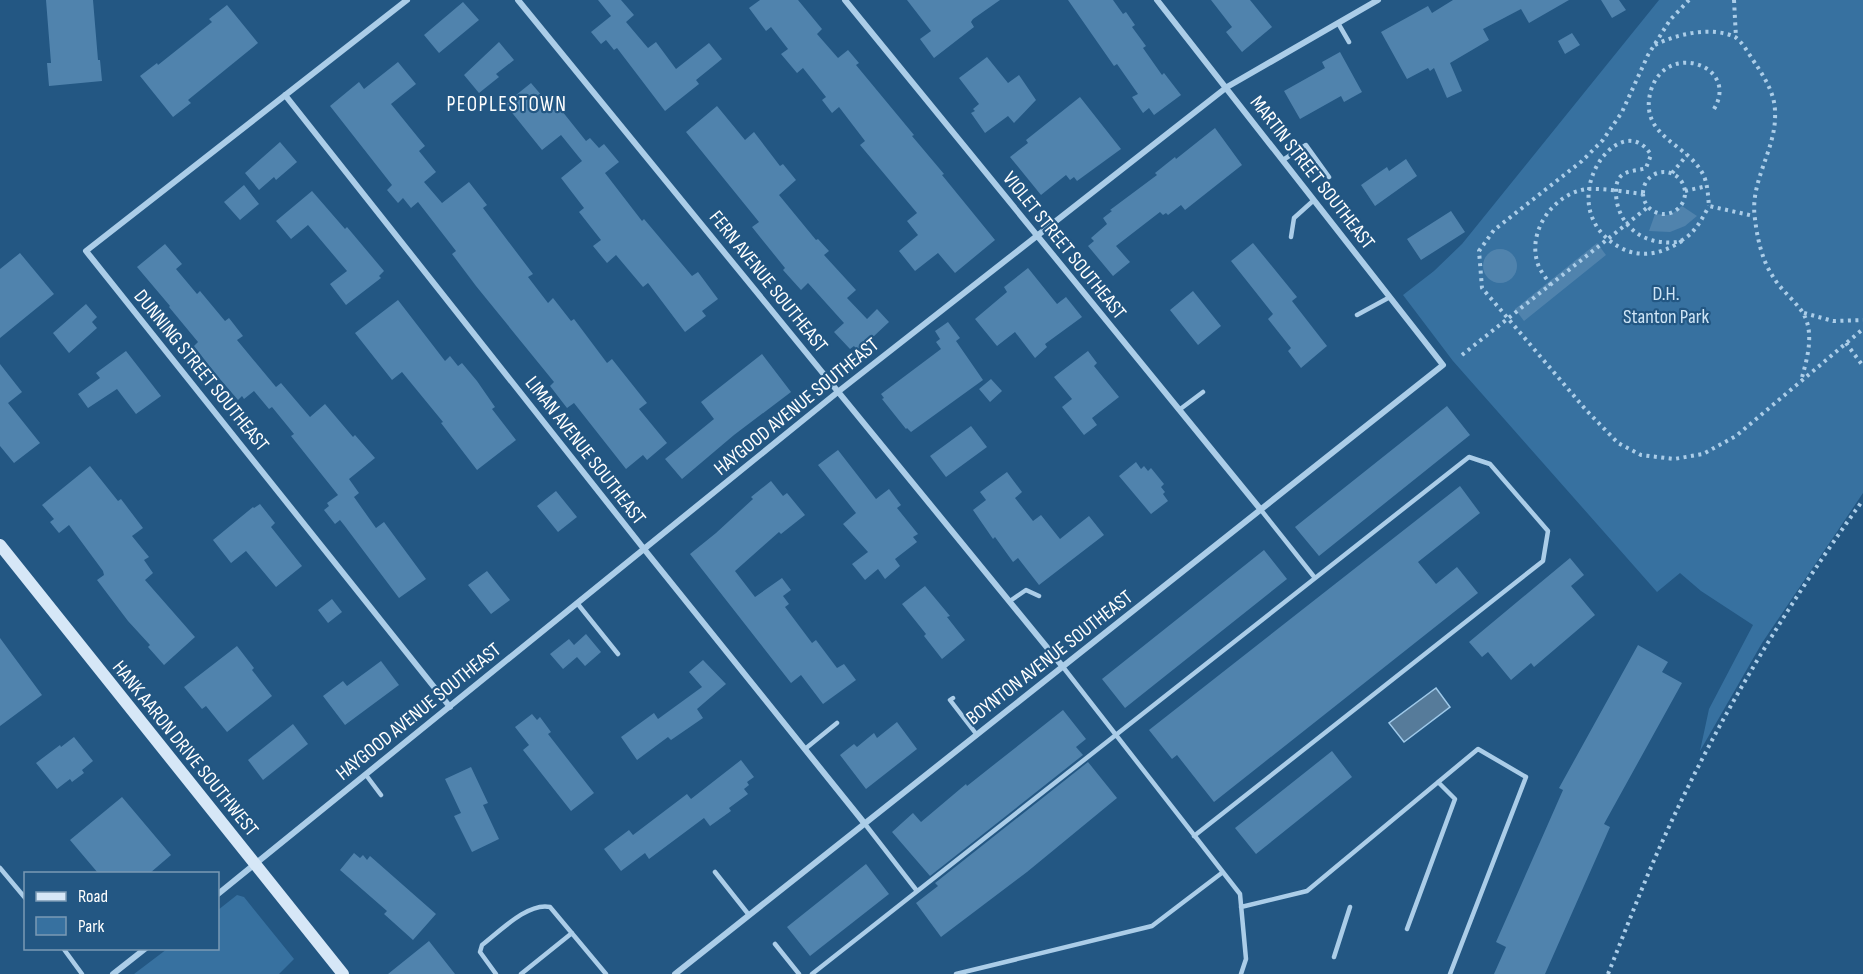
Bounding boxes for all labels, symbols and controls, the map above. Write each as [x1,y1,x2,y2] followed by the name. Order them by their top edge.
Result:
[1245,91,1380,254] street label: MARTIN STREET SOUTHEAST
[447,92,568,117] district label: PEOPLESTOWN
[997,167,1131,324] street label: VIOLET STREET SOUTHEAST
[704,206,833,357] street label: FERN AVENUE SOUTHEAST
[1623,282,1709,329] park label: D.H. Stanton Park
[129,285,274,456] street label: DUNNING STREET SOUTHEAST
[709,333,884,481] street label: HAYGOOD AVENUE SOUTHEAST
[520,372,651,530] street label: LIMAN AVENUE SOUTHEAST
[962,585,1138,730] street label: BOYNTON AVENUE SOUTHEAST
[331,638,506,786] street label: HAYGOOD AVENUE SOUTHEAST
[107,656,263,841] street label: HANK AARON DRIVE SOUTHWEST
[24,872,219,950] legend
[78,886,108,907] text: Road
[78,916,104,937] text: Park

